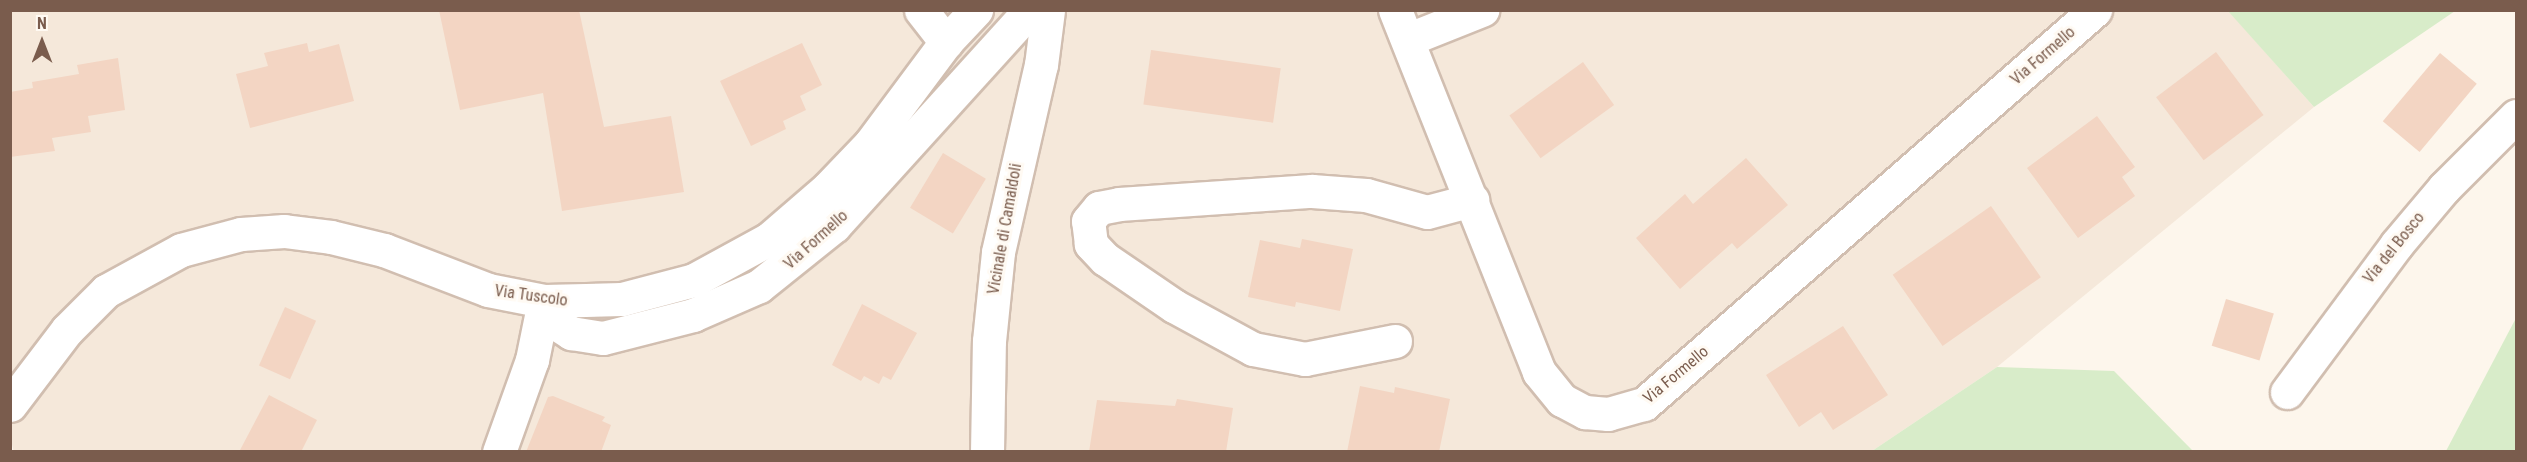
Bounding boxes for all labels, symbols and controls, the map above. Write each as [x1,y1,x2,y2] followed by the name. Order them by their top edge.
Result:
[12,12,72,72] north arrow
[37,14,47,33] text: N
[2007,23,2079,89] street label: Via Formello
[984,162,1026,296] street label: Vicinale di Camaldoli
[780,206,852,274] street label: Via Formello
[2359,208,2429,288] street label: Via del Bosco
[493,281,569,311] street label: Via Tuscolo
[1639,342,1713,408] street label: Via Formello

